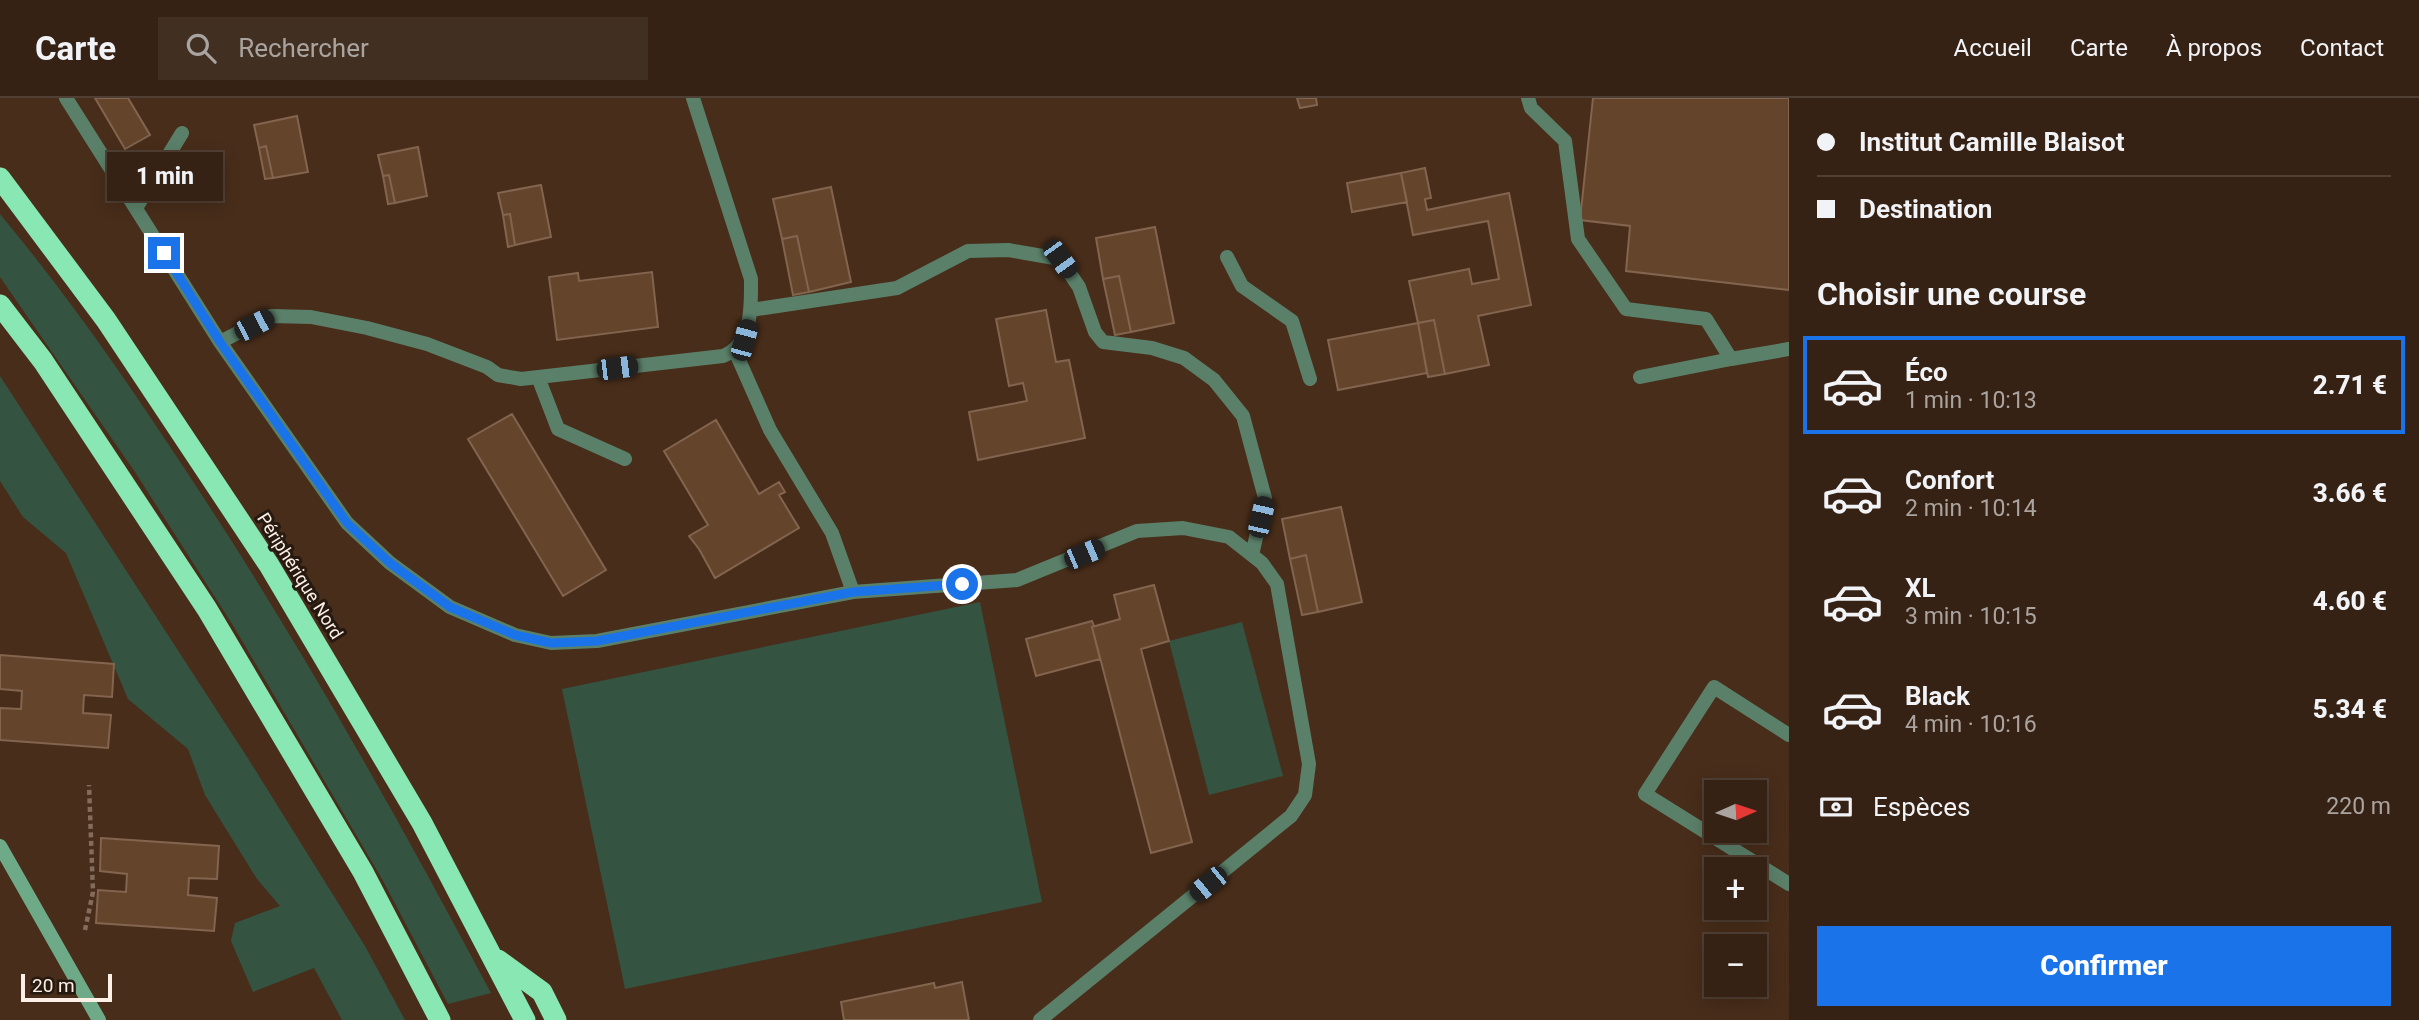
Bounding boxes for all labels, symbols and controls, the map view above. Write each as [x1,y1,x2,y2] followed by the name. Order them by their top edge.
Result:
[158,17,648,80] search box
[35,29,116,68] text: Carte
[182,29,220,67] icon: search
[238,33,369,63] text: Rechercher
[1953,34,2032,62] text: Accueil
[2070,34,2128,62] text: Carte
[2166,34,2262,62] text: À propos
[2300,34,2384,62] text: Contact
[1859,127,2125,157] text: Institut Camille Blaisot
[106,152,222,200] callout: 1 min
[136,163,194,190] text: 1 min
[1859,194,1992,224] text: Destination
[1040,236,1081,282] car
[148,237,180,269] route end
[1817,275,2086,313] text: Choisir une course
[231,306,278,344] car
[729,317,760,363] car
[1821,354,1884,417] icon: car
[595,355,640,381] car
[1905,357,1948,387] text: Éco
[2313,370,2387,400] text: 2.71 €
[1905,387,2037,414] text: 1 min · 10:13
[1821,462,1884,525] icon: car
[1905,465,1994,495] text: Confort
[2313,478,2387,508] text: 3.66 €
[1247,494,1276,540] car
[1905,495,2037,522] text: 2 min · 10:14
[253,509,348,643] street label: Périphérique Nord
[1061,536,1108,572] car
[946,568,978,600] route start
[1821,570,1884,633] icon: car
[1905,573,1936,603] text: XL
[2313,586,2387,616] text: 4.60 €
[1905,603,2037,630] text: 3 min · 10:15
[1821,678,1884,741] icon: car
[1905,681,1970,711] text: Black
[2313,694,2387,724] text: 5.34 €
[1905,711,2037,738] text: 4 min · 10:16
[1704,780,1768,844] north arrow
[1704,780,1767,997] map controls
[1817,788,1855,826] icon: cash
[1873,792,1970,822] text: Espèces
[2326,793,2391,820] text: 220 m
[1704,857,1767,920] button: +
[1186,863,1231,905] car
[1817,926,2391,1006] button: Confirmer
[1704,934,1767,997] button: −
[21,971,112,1003] scale bar
[32,974,75,997] text: 20 m

